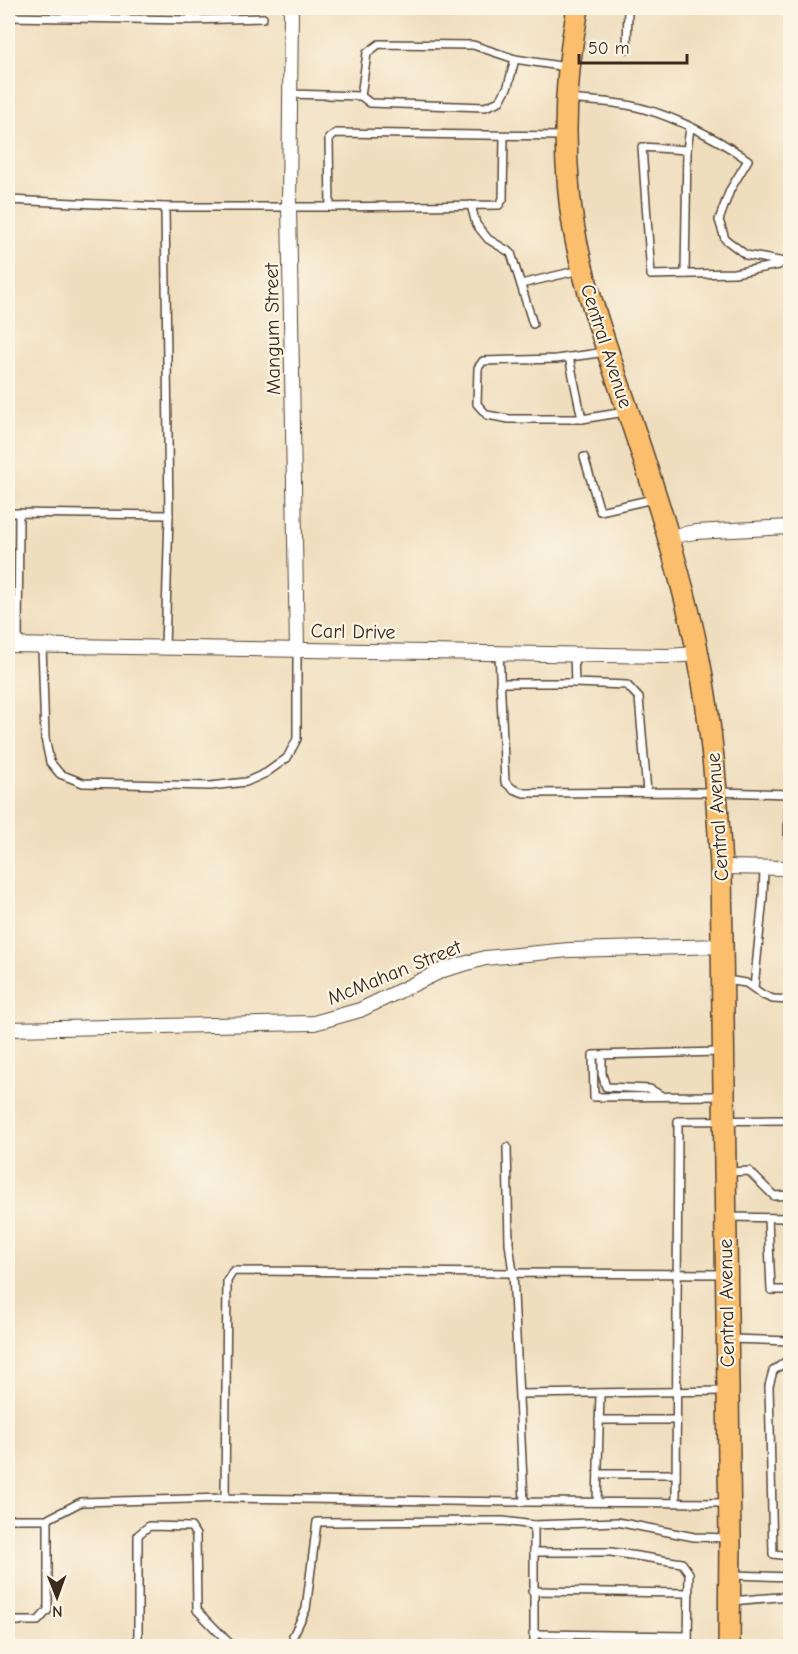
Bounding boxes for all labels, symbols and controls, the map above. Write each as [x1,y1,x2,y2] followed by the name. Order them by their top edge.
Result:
[579,27,687,65] scale bar
[588,38,630,59] text: 50 m
[260,261,285,395] street label: Mangum Street
[576,281,637,411] street label: Central Avenue
[310,619,396,644] street label: Carl Drive
[702,752,733,882] street label: Central Avenue
[324,935,466,1010] street label: McMahan Street
[714,1238,739,1368] street label: Central Avenue
[27,1567,87,1627] north arrow
[52,1602,63,1620] text: N

